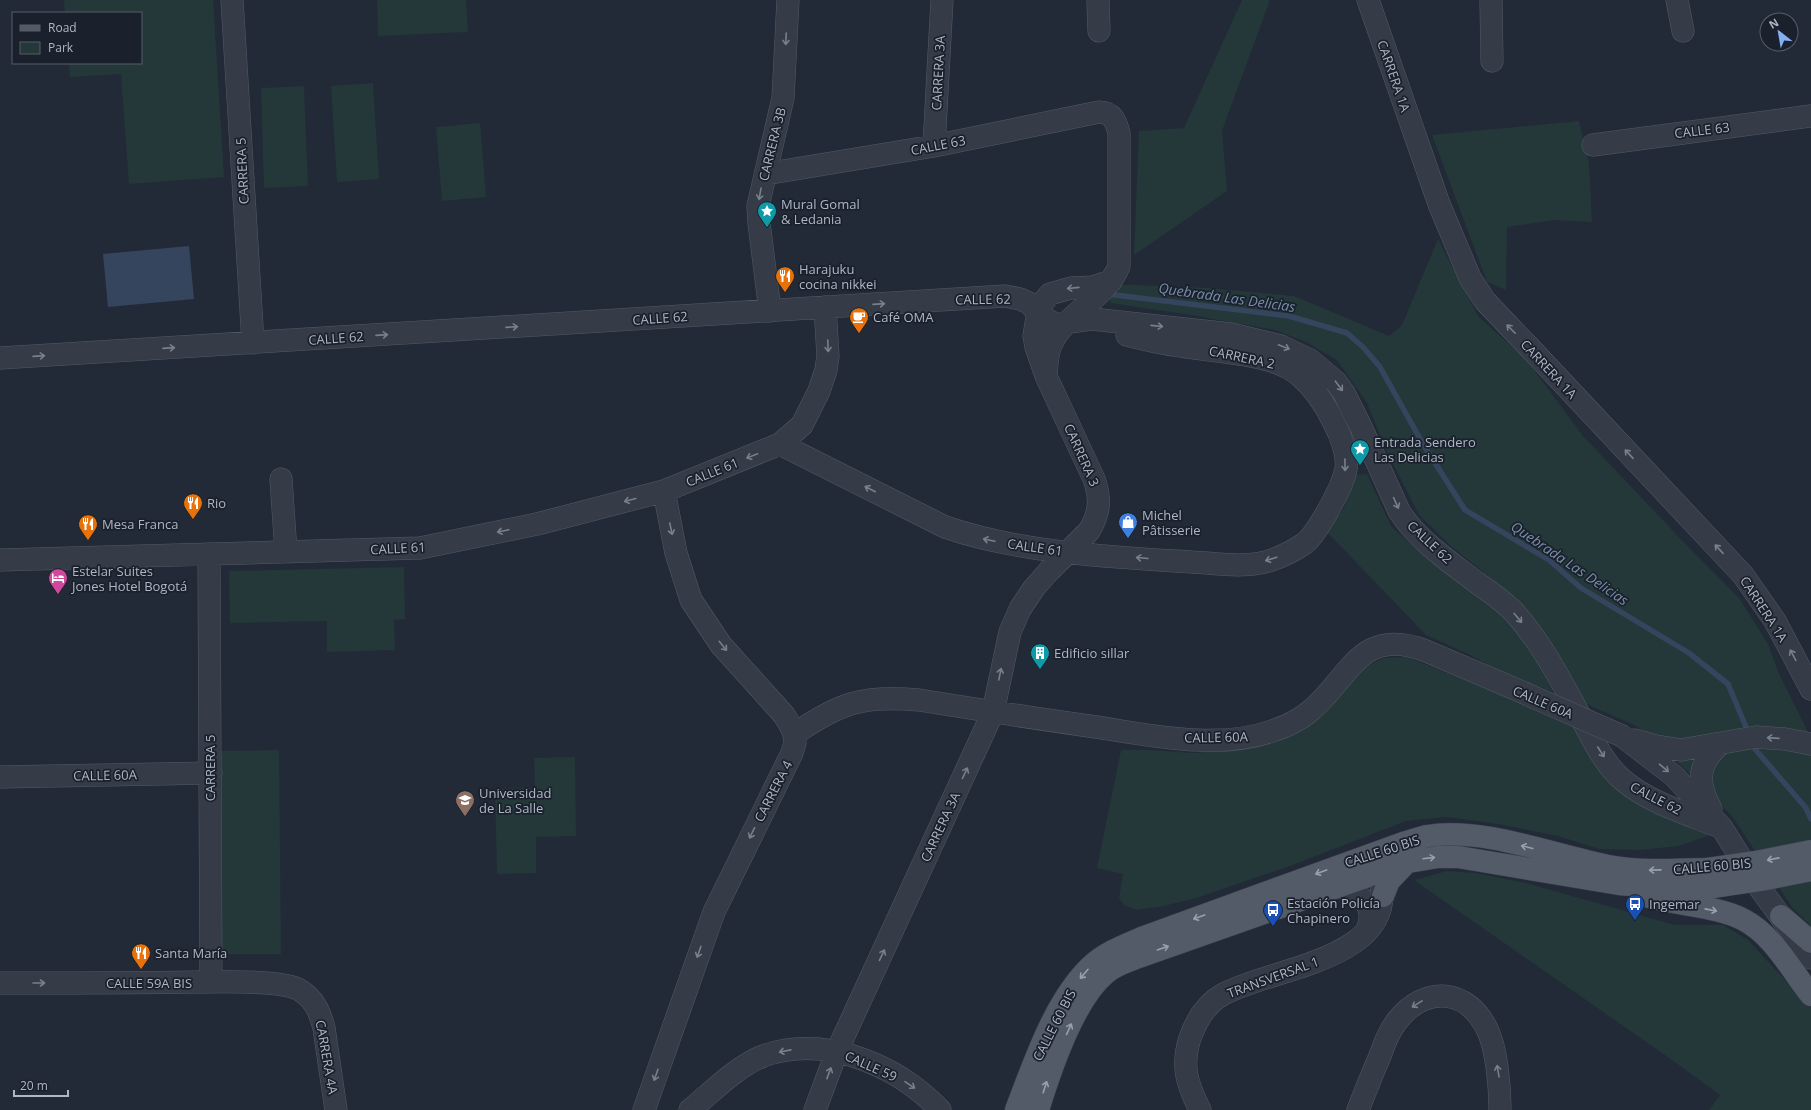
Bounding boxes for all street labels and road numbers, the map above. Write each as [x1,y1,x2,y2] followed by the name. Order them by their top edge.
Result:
[927,34,949,111] street label: CARRERA 3A
[1373,38,1415,115] street label: CARRERA 1A
[754,105,790,183] street label: CARRERA 3B
[1673,118,1731,142] street label: CALLE 63
[909,131,967,159] street label: CALLE 63
[231,137,253,205] street label: CARRERA 5
[955,290,1011,308] street label: CALLE 62
[632,307,688,329] street label: CALLE 62
[308,327,364,349] street label: CALLE 62
[1517,335,1582,403] street label: CARRERA 1A
[1207,341,1277,373] street label: CARRERA 2
[1060,421,1104,489] street label: CARRERA 3
[683,453,741,491] street label: CALLE 61
[1404,517,1456,567] street label: CALLE 62
[1006,534,1064,560] street label: CALLE 61
[370,538,426,558] street label: CALLE 61
[1736,573,1792,646] street label: CARRERA 1A
[1510,681,1577,723] street label: CALLE 60A
[1184,727,1249,747] street label: CALLE 60A
[201,735,219,801] street label: CARRERA 5
[750,757,796,825] street label: CARRERA 4
[73,765,138,785] street label: CALLE 60A
[1627,777,1685,819] street label: CALLE 62
[916,789,964,865] street label: CARRERA 3A
[1342,830,1422,872] street label: CALLE 60 BIS
[1672,854,1752,878] street label: CALLE 60 BIS
[1225,952,1321,1002] street label: TRANSVERSAL 1
[106,974,192,992] street label: CALLE 59A BIS
[1028,986,1080,1064] street label: CALLE 60 BIS
[312,1019,343,1096] street label: CARRERA 4A
[842,1047,900,1085] street label: CALLE 59

